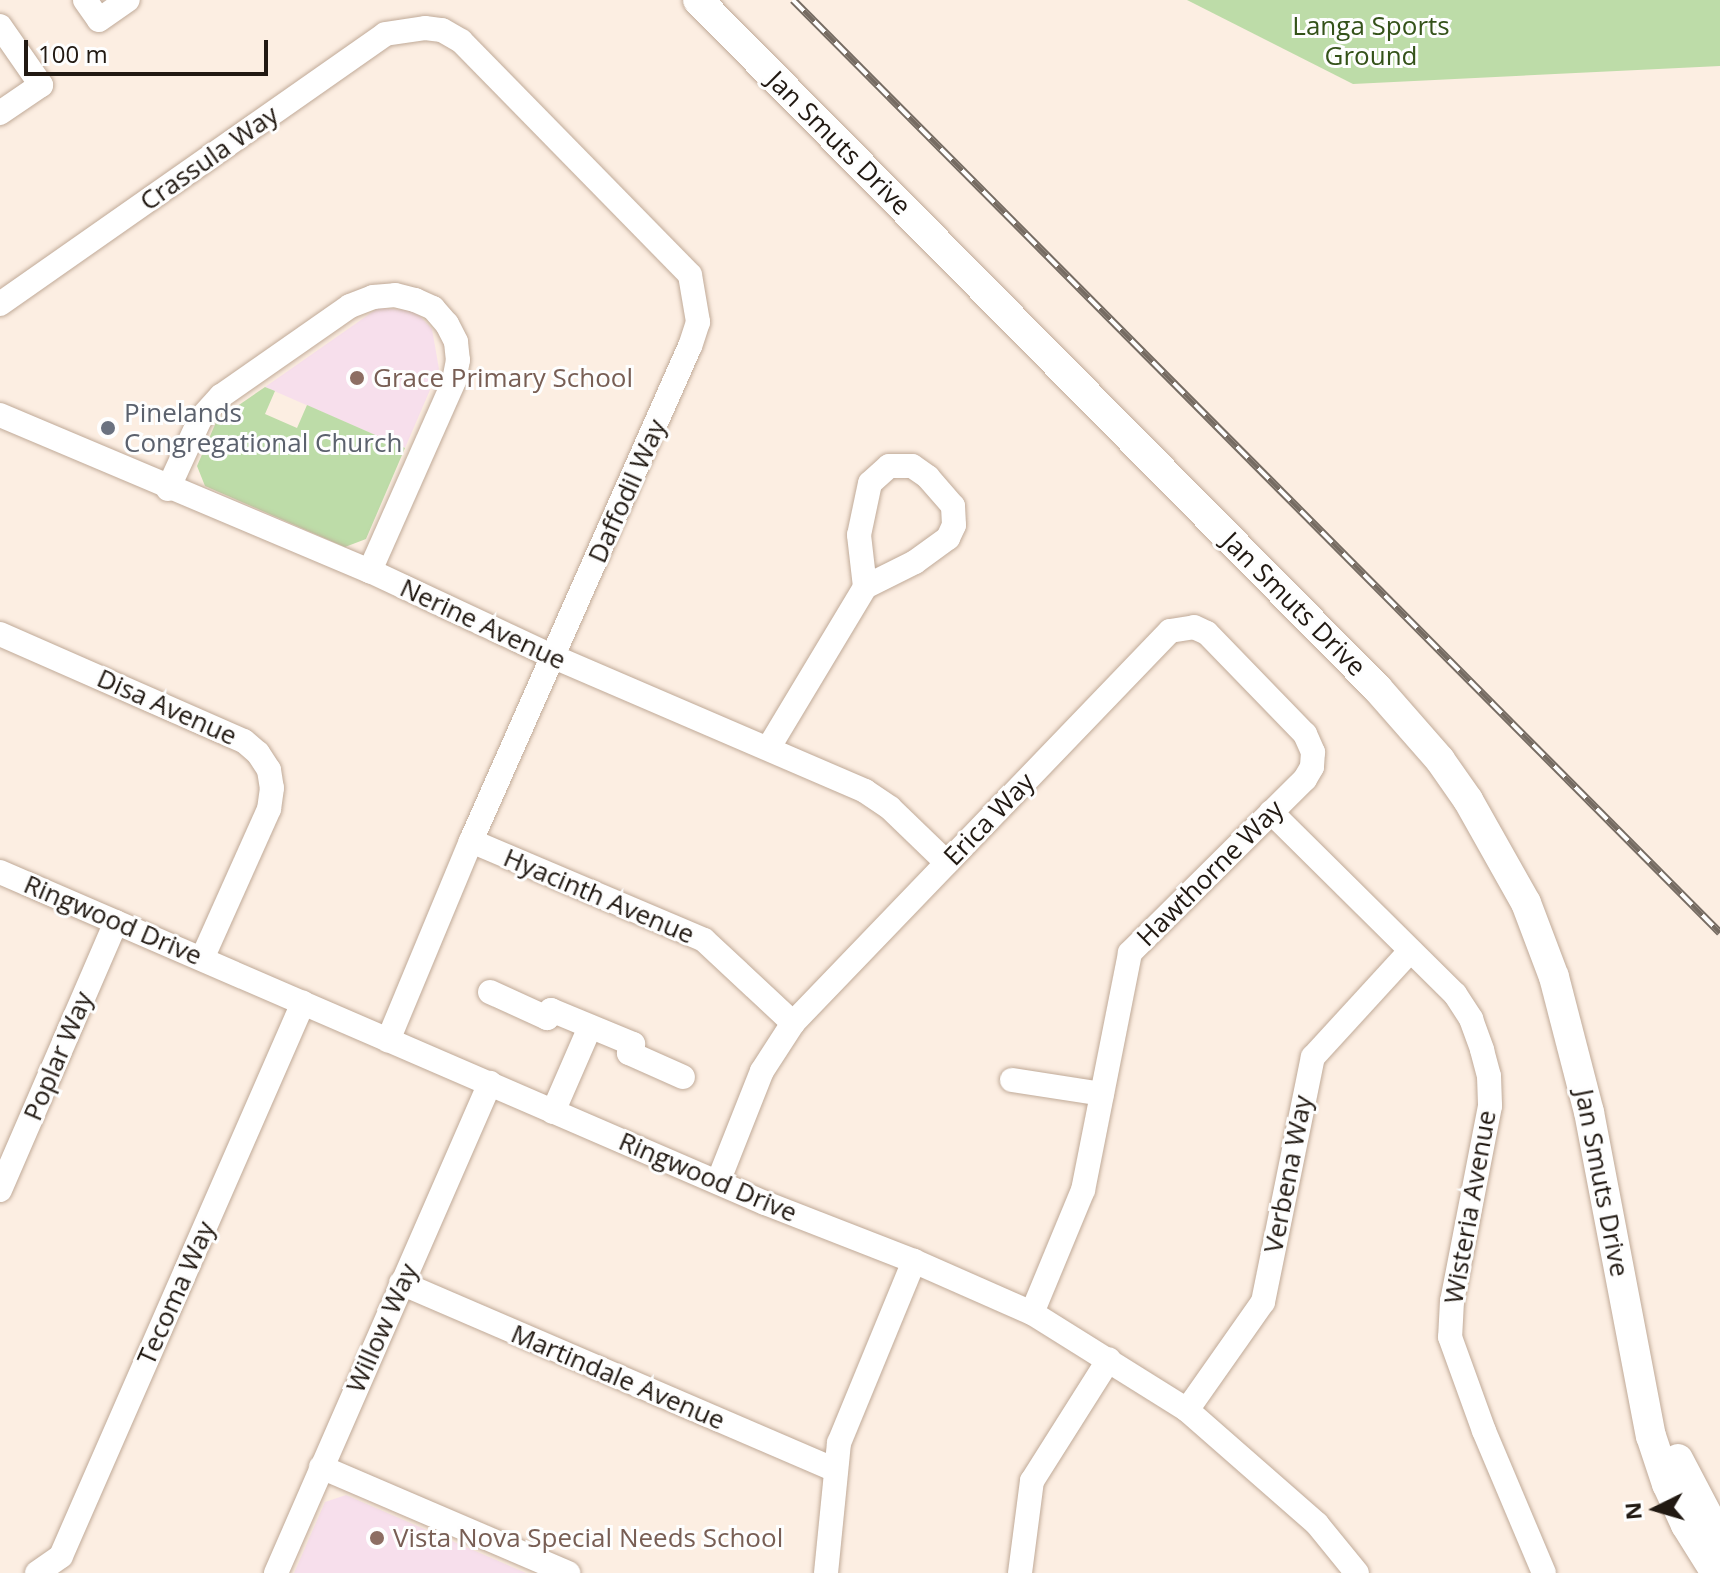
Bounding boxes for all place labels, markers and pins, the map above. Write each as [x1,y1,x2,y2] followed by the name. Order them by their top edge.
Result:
[373,362,633,394] place label: Grace Primary School
[348,369,366,387] marker: Grace Primary School
[124,397,402,458] place label: Pinelands Congregational Church
[99,419,117,437] marker: Pinelands Congregational Church
[393,1522,783,1554] place label: Vista Nova Special Needs School
[368,1529,386,1547] marker: Vista Nova Special Needs School

